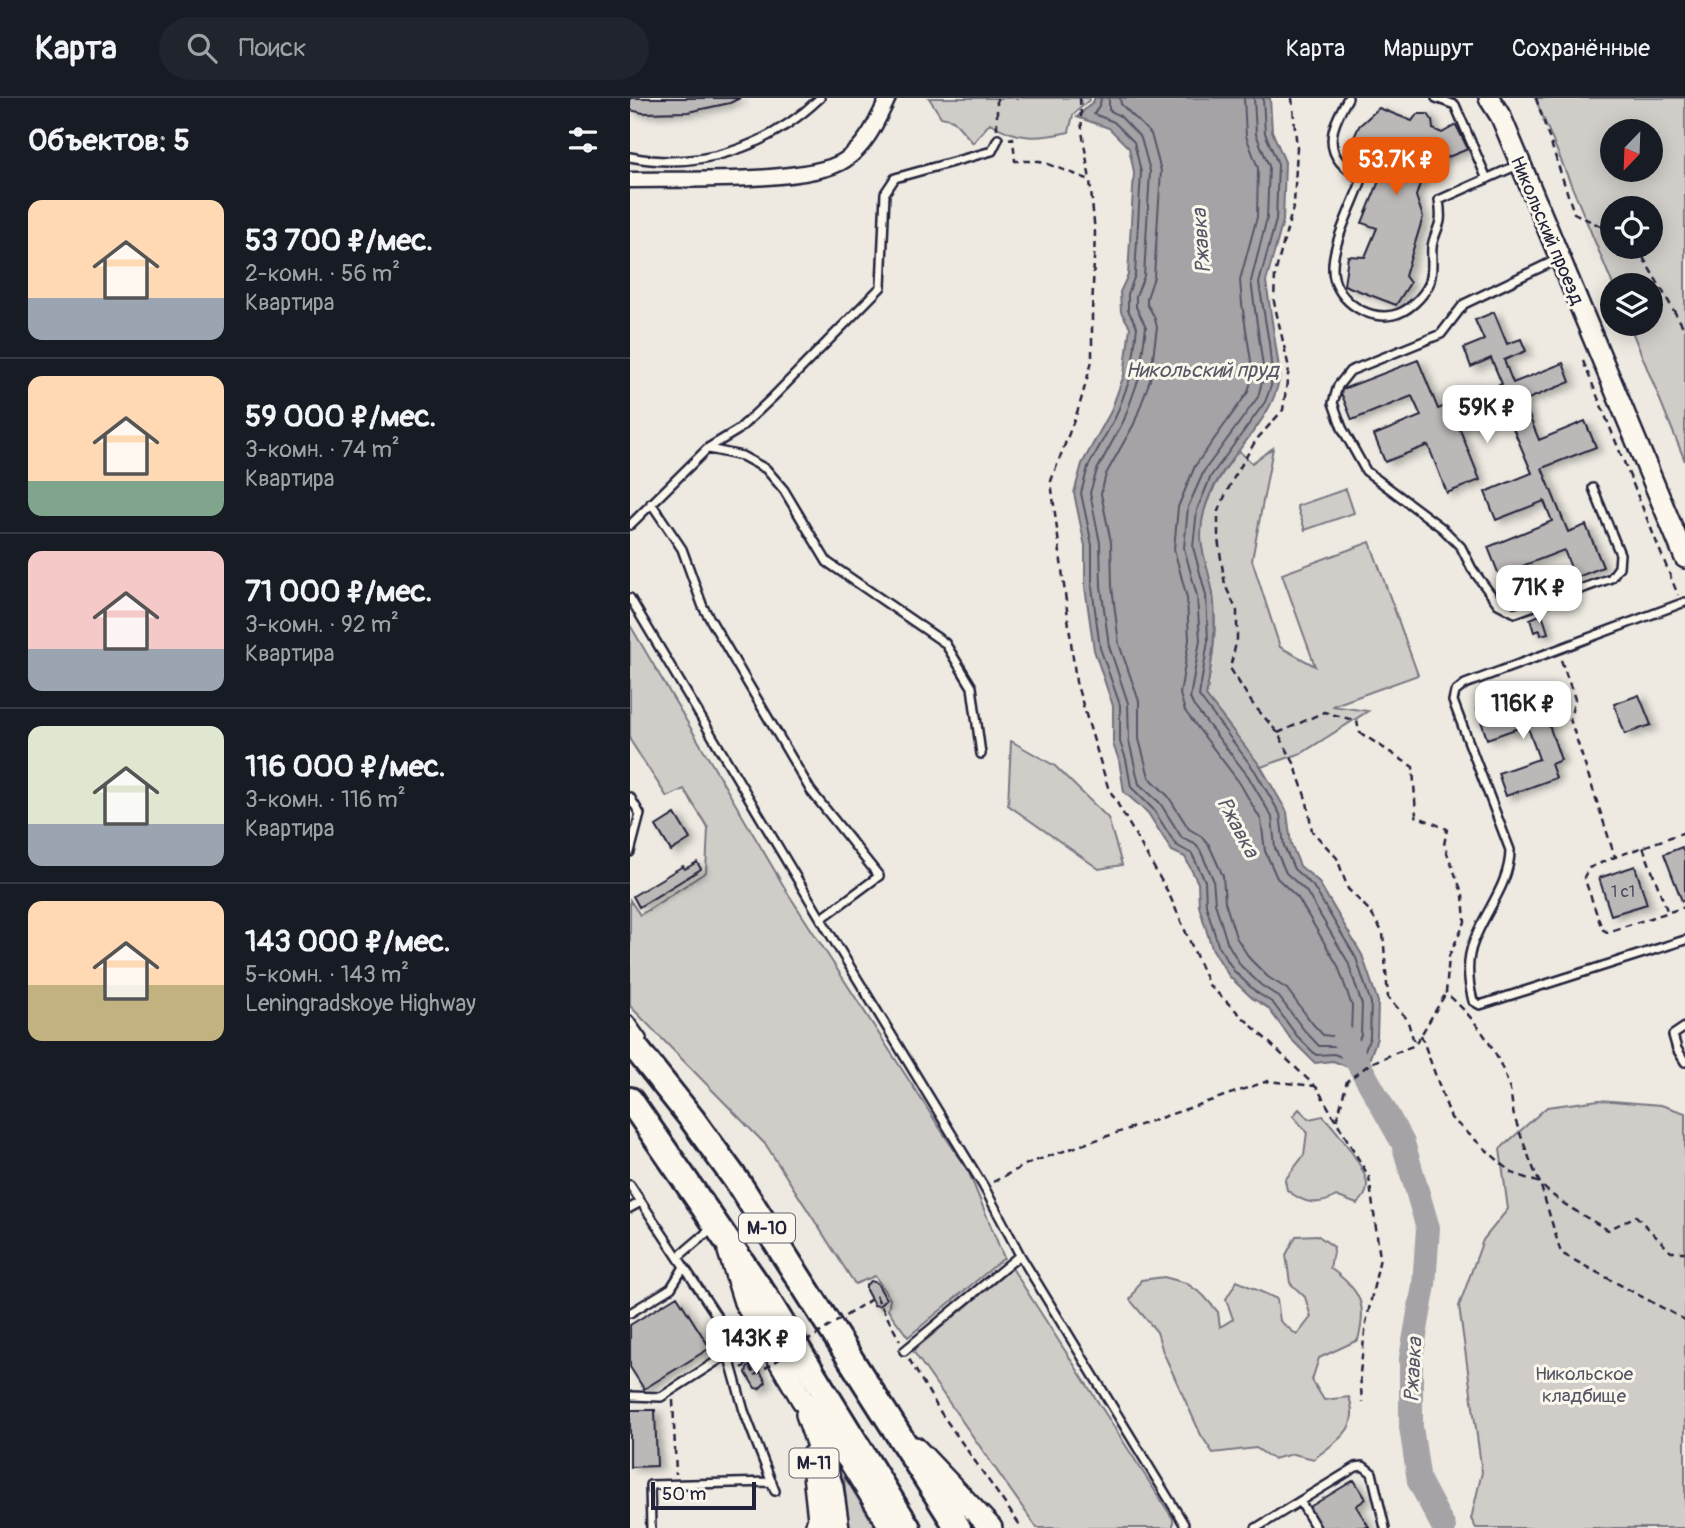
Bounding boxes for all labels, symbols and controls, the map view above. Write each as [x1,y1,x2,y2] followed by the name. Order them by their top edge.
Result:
[159,17,649,80] search box
[35,28,117,69] text: Карта
[183,29,221,67] icon: search
[239,32,307,64] text: Поиск
[1286,34,1345,63] text: Карта
[1383,34,1474,63] text: Маршрут
[1512,34,1650,63] text: Сохранённые
[1600,119,1662,182] north arrow
[1600,119,1663,336] map controls
[564,121,602,159] icon: filters
[28,122,190,159] text: Объектов: 5
[1331,138,1461,197] pin: 53.7K ₽
[1358,145,1434,174] text: 53.7K ₽
[1505,152,1589,309] street label: Никольский проезд
[1600,196,1663,259] button: locate
[1186,207,1217,274] water label: Ржавка
[245,222,433,259] text: 53 700 ₽/мес.
[84,228,168,312] icon: home
[245,259,400,288] text: 2-комн. · 56 m²
[1600,273,1663,336] button: layers
[245,288,334,317] text: Квартира
[1125,357,1281,384] water label: Никольский пруд
[1438,386,1536,445] pin: 59K ₽
[1459,393,1515,422] text: 59K ₽
[245,398,436,435] text: 59 000 ₽/мес.
[84,404,168,488] icon: home
[245,435,400,464] text: 3-комн. · 74 m²
[245,464,334,493] text: Квартира
[1490,566,1588,625] pin: 71K ₽
[245,573,432,610] text: 71 000 ₽/мес.
[1512,573,1566,602] text: 71K ₽
[84,579,168,663] icon: home
[245,610,399,639] text: 3-комн. · 92 m²
[245,639,334,668] text: Квартира
[1466,682,1580,741] pin: 116K ₽
[1491,689,1555,718] text: 116K ₽
[245,748,446,785] text: 116 000 ₽/мес.
[84,754,168,838] icon: home
[245,785,406,814] text: 3-комн. · 116 m²
[1210,792,1265,863] water label: Ржавка
[245,814,334,843] text: Квартира
[1611,882,1635,902] house number: 1 с1
[245,923,451,960] text: 143 000 ₽/мес.
[84,929,168,1013] icon: home
[245,960,409,989] text: 5-комн. · 143 m²
[245,989,476,1018] text: Leningradskoye Highway
[739,1213,795,1242] road number: М-10
[699,1316,813,1376] pin: 143K ₽
[722,1324,790,1353] text: 143K ₽
[1398,1336,1429,1403] water label: Ржавка
[1535,1362,1634,1408] park label: Никольское кладбище
[790,1448,838,1478] road number: М-11
[651,1479,756,1511] scale bar
[662,1482,706,1506] text: 50 m

